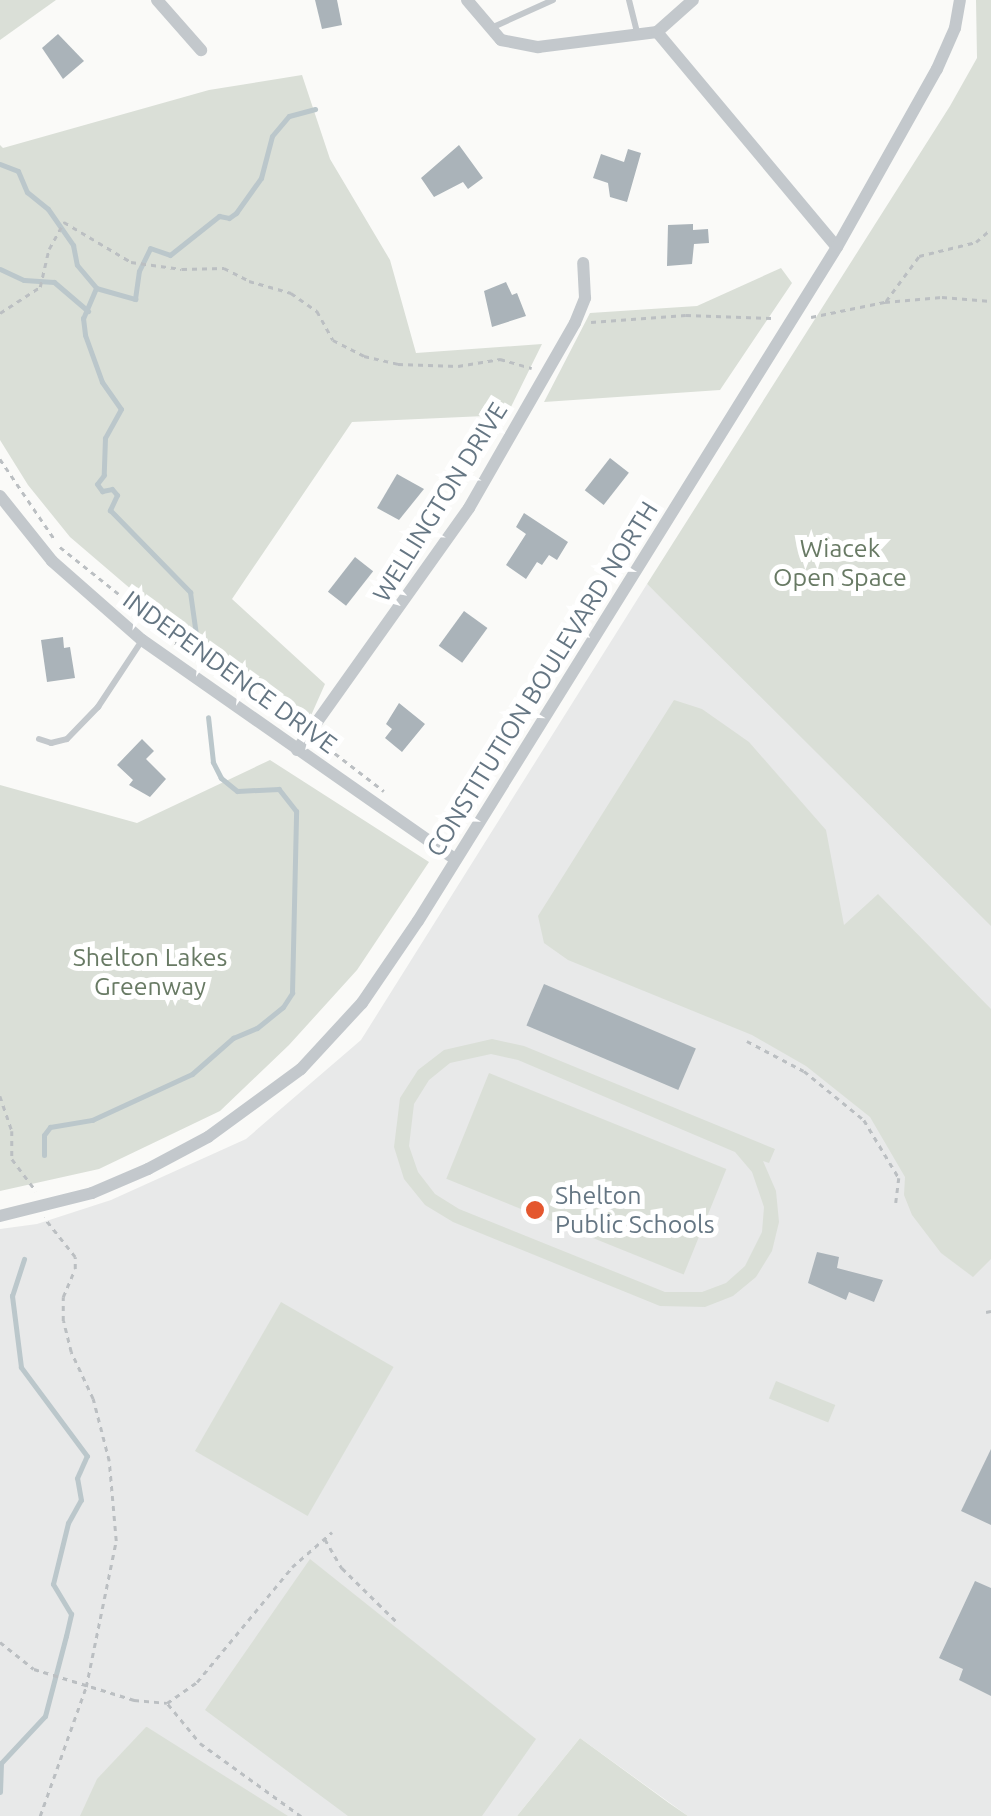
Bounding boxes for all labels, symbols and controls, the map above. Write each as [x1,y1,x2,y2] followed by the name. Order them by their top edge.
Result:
[367,397,513,607] street label: WELLINGTON DRIVE
[420,496,664,862] street label: CONSTITUTION BOULEVARD NORTH
[773,534,907,593] park label: Wiacek Open Space
[117,584,343,760] street label: INDEPENDENCE DRIVE
[73,943,227,1002] park label: Shelton Lakes Greenway
[555,1181,714,1240] place label: Shelton Public Schools
[524,1199,546,1221] marker: Shelton Public Schools

